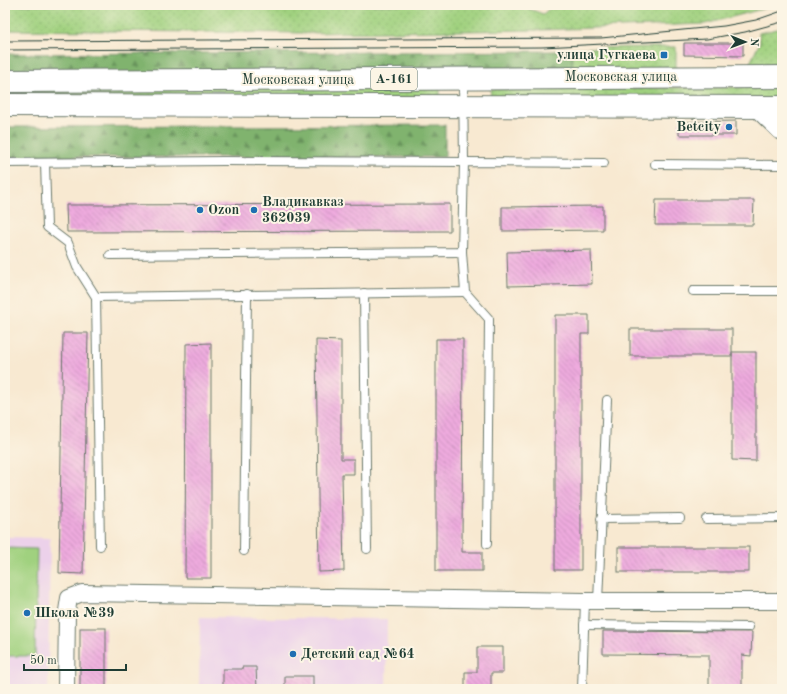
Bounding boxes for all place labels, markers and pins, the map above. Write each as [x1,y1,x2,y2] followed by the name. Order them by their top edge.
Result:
[557,48,656,62] place label: улица Гугкаева
[659,50,669,60] marker: улица Гугкаева
[676,120,721,134] place label: Betcity
[724,122,734,132] marker: Betcity
[262,195,344,225] place label: Владикавказ 362039
[208,203,239,217] place label: Ozon
[195,205,205,215] marker: Ozon
[249,205,259,215] marker: Владикавказ 362039
[35,606,114,620] place label: Школа №39
[22,608,32,618] marker: Школа №39
[301,647,415,661] place label: Детский сад №64
[288,649,298,659] marker: Детский сад №64

